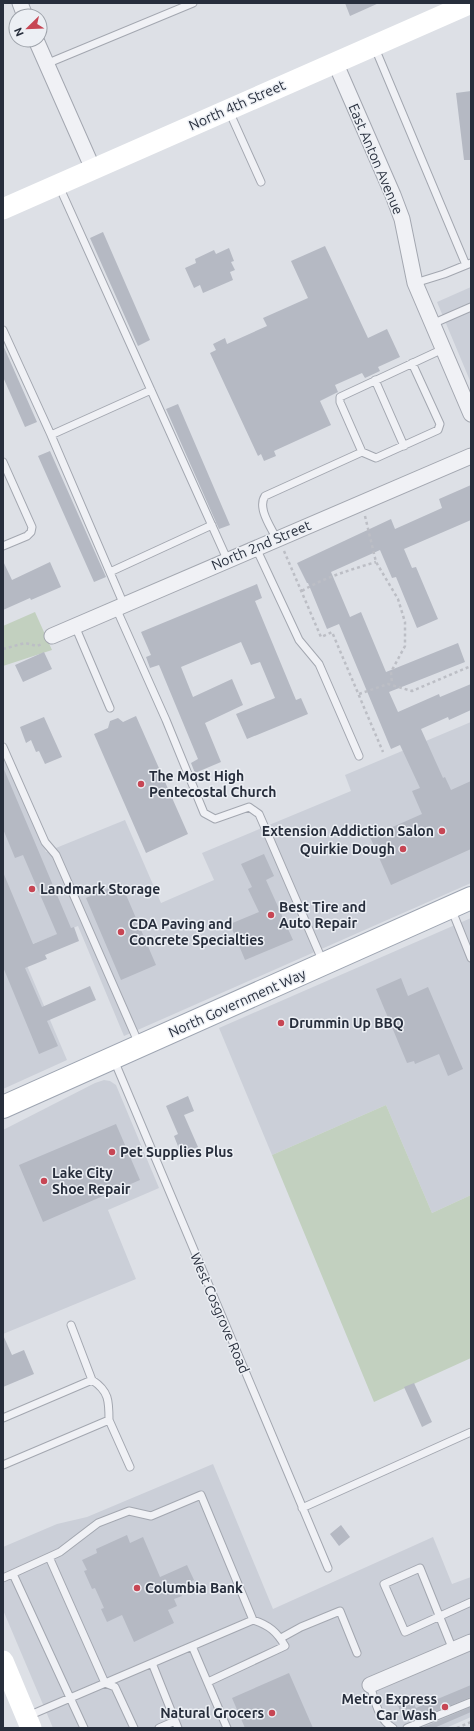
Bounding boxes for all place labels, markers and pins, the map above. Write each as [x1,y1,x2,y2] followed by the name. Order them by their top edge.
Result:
[149,768,276,800] place label: The Most High Pentecostal Church
[136,779,146,789] marker: The Most High Pentecostal Church
[262,823,434,839] place label: Extension Addiction Salon
[437,826,447,836] marker: Extension Addiction Salon
[300,841,395,857] place label: Quirkie Dough
[398,844,408,854] marker: Quirkie Dough
[40,881,160,897] place label: Landmark Storage
[27,884,37,894] marker: Landmark Storage
[279,899,366,931] place label: Best Tire and Auto Repair
[266,910,276,920] marker: Best Tire and Auto Repair
[129,916,264,948] place label: CDA Paving and Concrete Specialties
[116,927,126,937] marker: CDA Paving and Concrete Specialties
[289,1015,404,1031] place label: Drummin Up BBQ
[276,1018,286,1028] marker: Drummin Up BBQ
[120,1144,233,1160] place label: Pet Supplies Plus
[107,1147,117,1157] marker: Pet Supplies Plus
[52,1165,131,1197] place label: Lake City Shoe Repair
[39,1176,49,1186] marker: Lake City Shoe Repair
[145,1580,243,1596] place label: Columbia Bank
[132,1583,142,1593] marker: Columbia Bank
[342,1691,437,1723] place label: Metro Express Car Wash
[440,1702,450,1712] marker: Metro Express Car Wash
[160,1705,264,1721] place label: Natural Grocers
[267,1708,277,1718] marker: Natural Grocers

